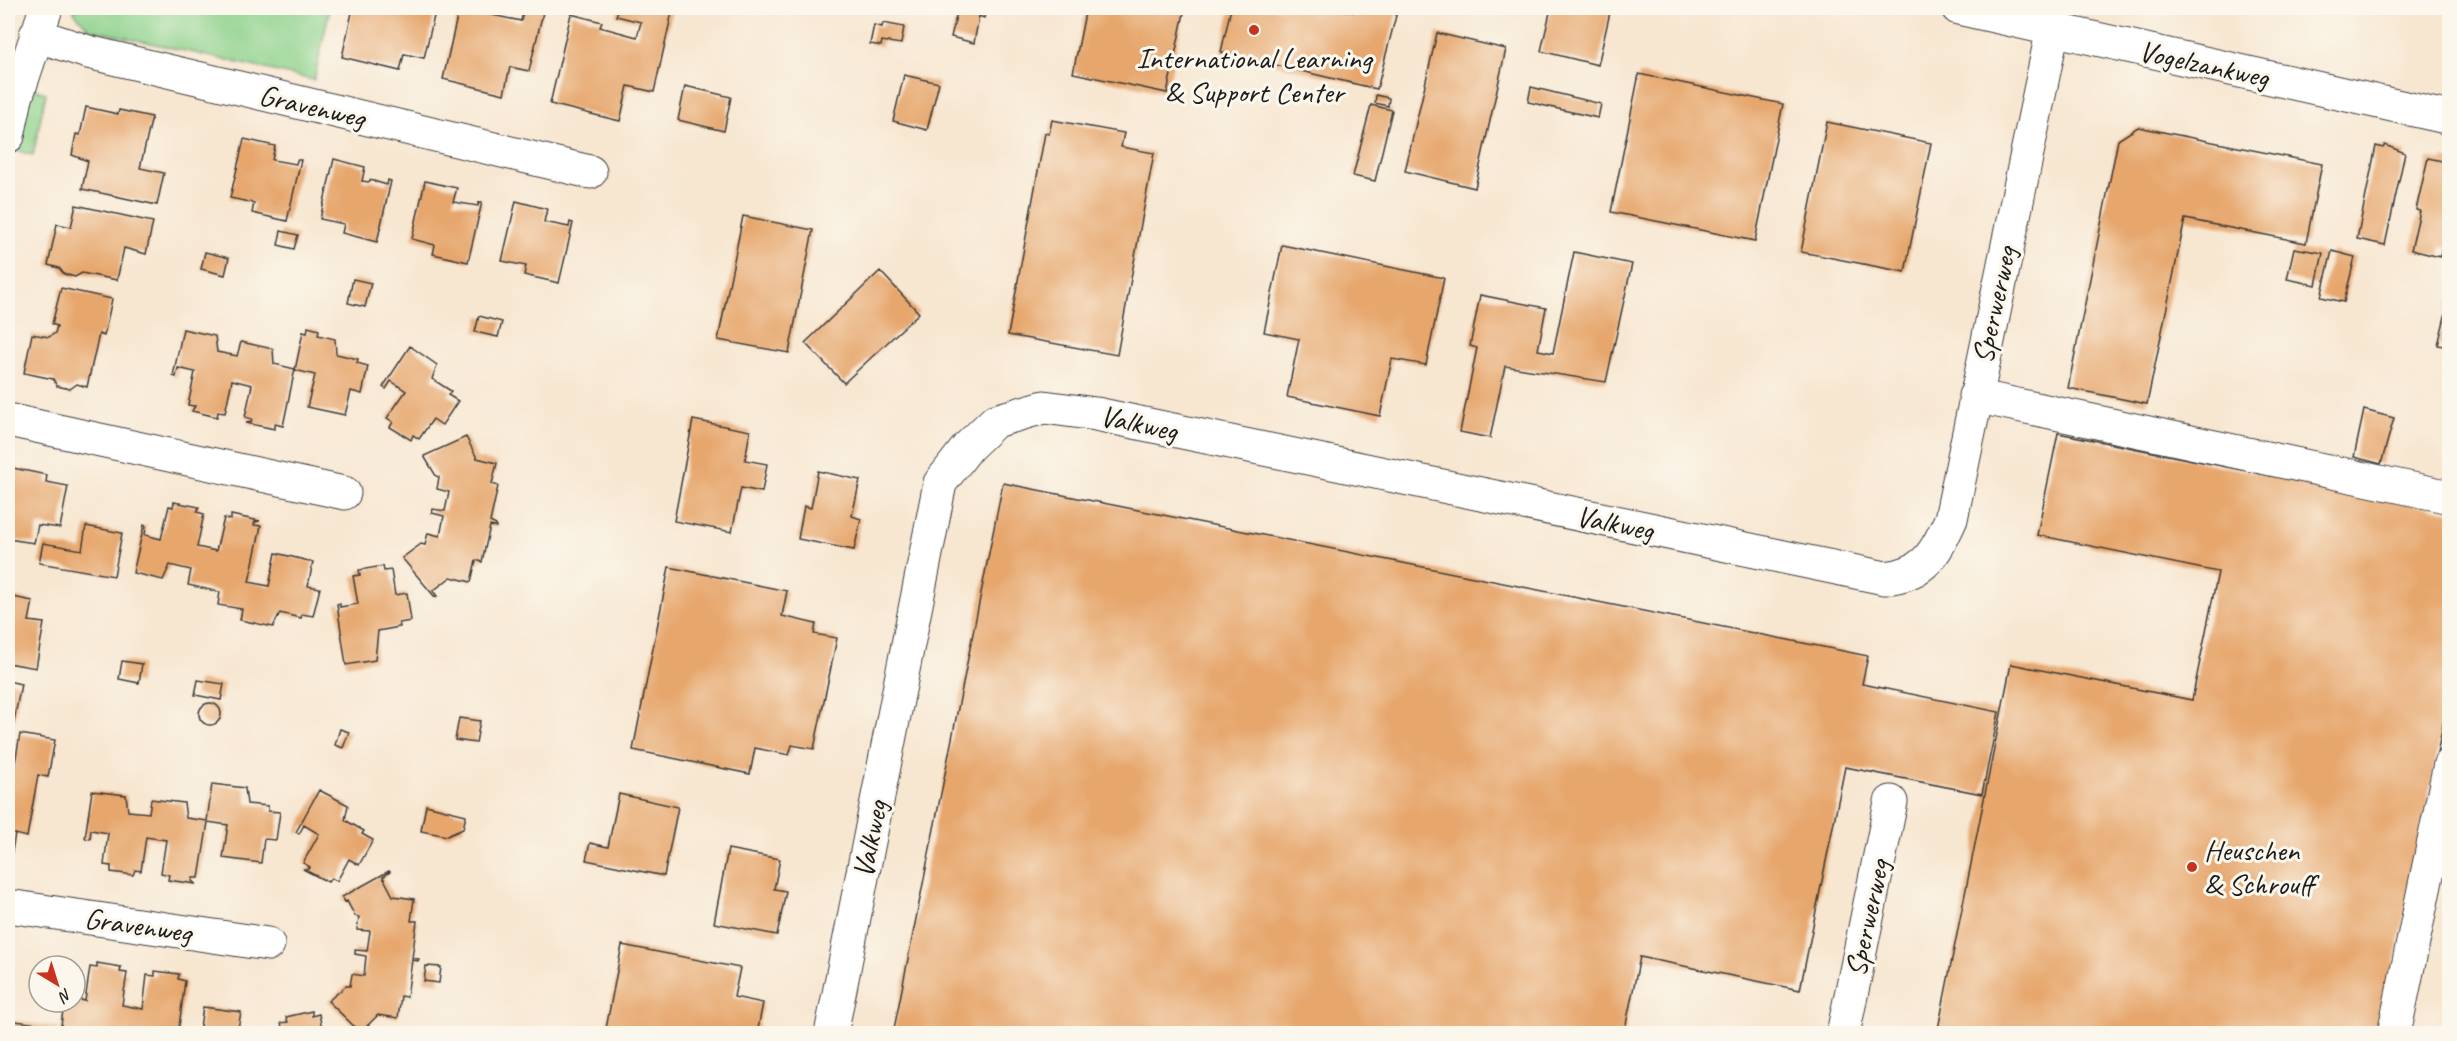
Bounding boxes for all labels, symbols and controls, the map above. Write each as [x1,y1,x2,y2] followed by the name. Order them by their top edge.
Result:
[1247,23,1261,37] marker: International Learning & Support Center
[2135,32,2274,97] street label: Vogelzankweg
[1137,39,1374,111] place label: International Learning & Support Center
[255,75,371,137] street label: Gravenweg
[1963,241,2025,367] street label: Sperwerweg
[1097,396,1183,450] street label: Valkweg
[1573,497,1658,549] street label: Valkweg
[844,796,896,881] street label: Valkweg
[2204,831,2320,903] place label: Heuschen & Schrouff
[1836,854,1898,980] street label: Sperwerweg
[2185,860,2199,874] marker: Heuschen & Schrouff
[82,899,196,952] street label: Gravenweg
[27,954,87,1014] north arrow
[53,984,76,1008] text: N

